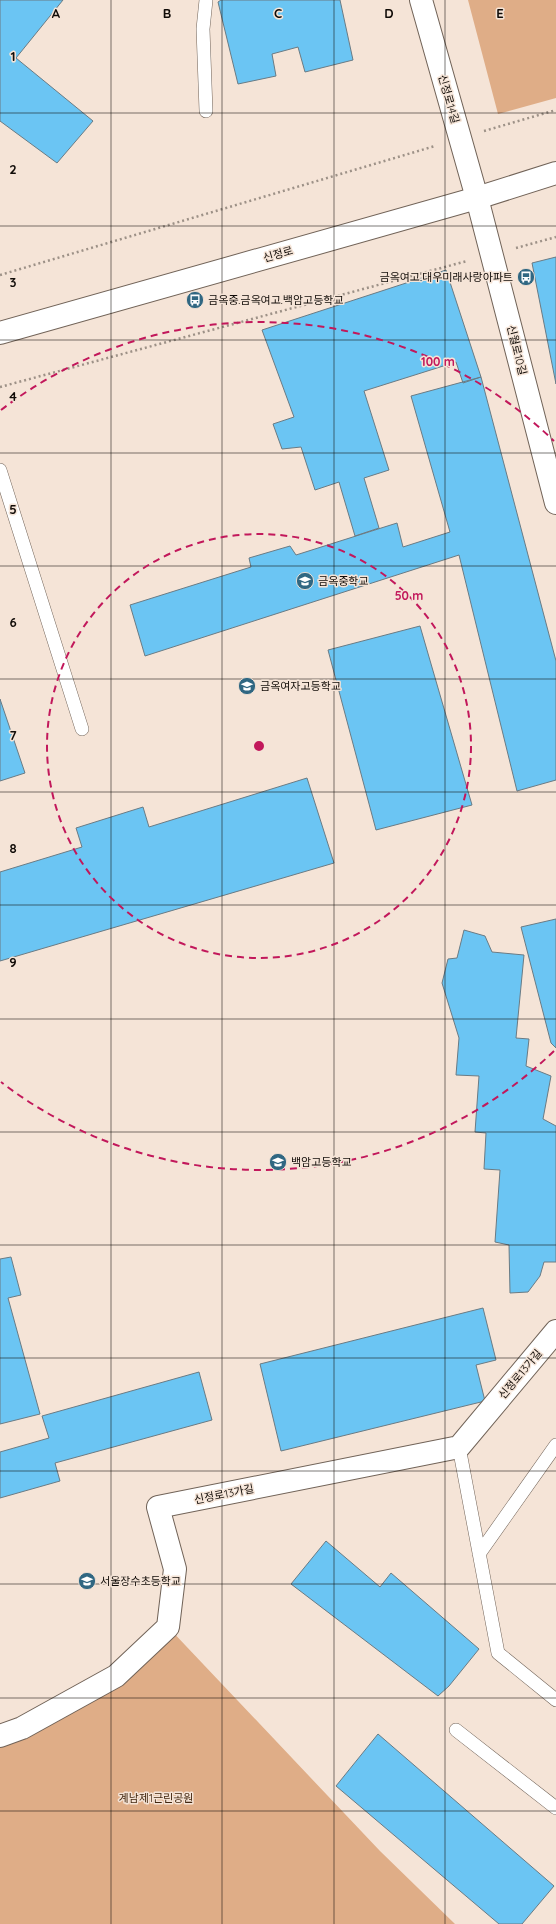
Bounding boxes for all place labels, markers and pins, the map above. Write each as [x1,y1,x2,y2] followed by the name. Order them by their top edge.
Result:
[516,267,536,287] bus stop icon: 금옥여고.대우미래사랑아파트
[379,270,513,284] place label: 금옥여고.대우미래사랑아파트
[185,290,205,310] bus stop icon: 금옥중.금옥여고.백암고등학교
[208,293,344,307] place label: 금옥중.금옥여고.백암고등학교
[295,571,315,591] school or university icon: 금옥중학교
[318,574,369,588] place label: 금옥중학교
[237,676,257,696] school or university icon: 금옥여자고등학교
[260,679,341,693] place label: 금옥여자고등학교
[252,739,266,753] centre of rings
[268,1152,288,1172] school or university icon: 백암고등학교
[291,1155,352,1169] place label: 백암고등학교
[77,1571,97,1591] school or university icon: 서울장수초등학교
[100,1574,181,1588] place label: 서울장수초등학교

